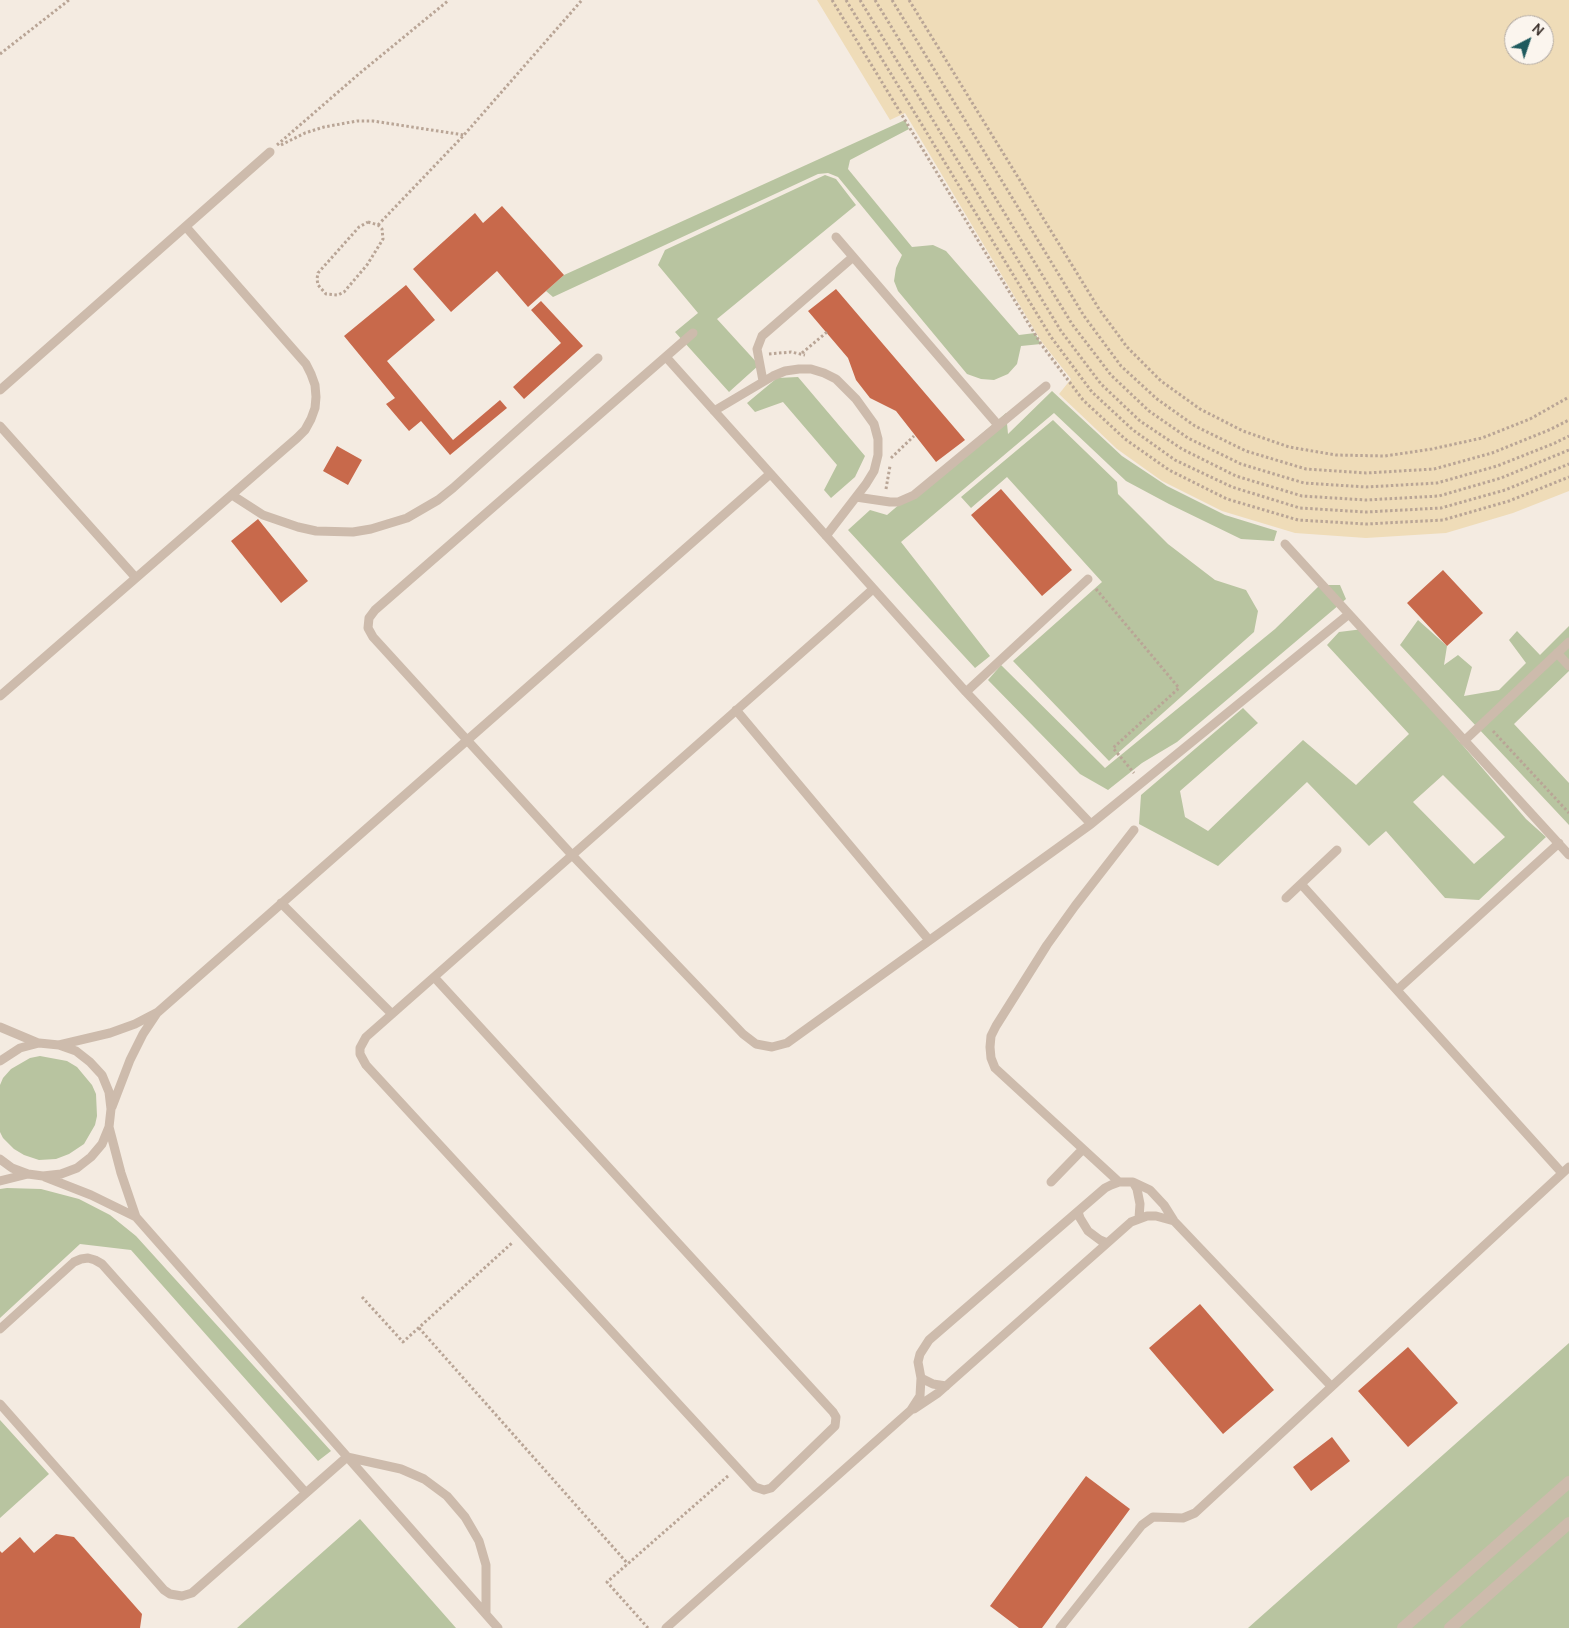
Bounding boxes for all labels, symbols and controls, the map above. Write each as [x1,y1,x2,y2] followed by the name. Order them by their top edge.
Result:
[1504,15,1554,65] north arrow
[1528,19,1549,40] text: N

